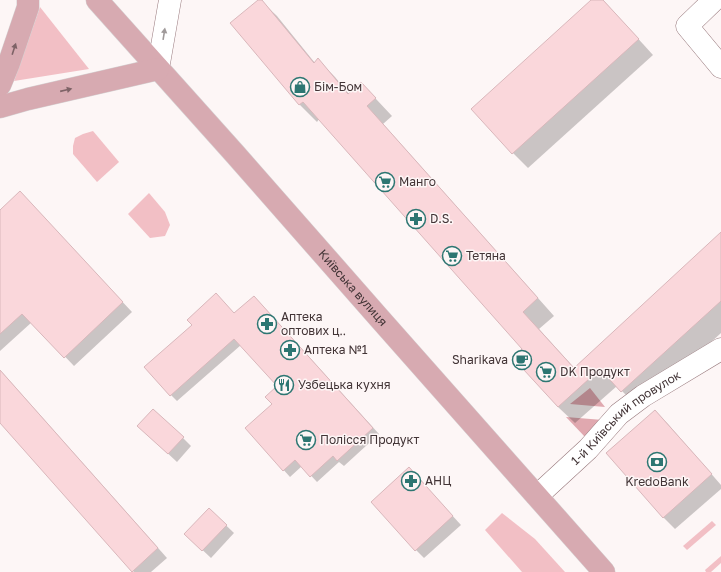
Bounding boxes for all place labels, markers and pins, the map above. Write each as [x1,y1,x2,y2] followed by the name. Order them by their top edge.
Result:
[289,76,311,98] shop icon: Бім-Бом
[314,79,362,94] place label: Бім-Бом
[374,171,396,193] supermarket icon: Манго
[399,174,436,189] place label: Манго
[405,208,427,230] pharmacy icon: D.S.
[430,211,453,226] place label: D.S.
[441,245,463,267] supermarket icon: Тетяна
[466,248,506,263] place label: Тетяна
[281,309,346,338] place label: Аптека оптових ц‥
[256,313,278,335] pharmacy icon: Аптека оптових ц‥
[279,339,301,361] pharmacy icon: Аптека №1
[304,342,368,357] place label: Аптека №1
[511,349,533,371] cafe icon: Sharikava
[452,352,508,367] place label: Sharikava
[535,361,557,383] supermarket icon: DK Продукт
[560,364,630,379] place label: DK Продукт
[273,374,295,396] restaurant icon: Узбецька кухня
[298,377,391,392] place label: Узбецька кухня
[295,429,317,451] supermarket icon: Полісся Продукт
[320,432,419,447] place label: Полісся Продукт
[646,451,668,473] bank icon: KredoBank
[400,470,422,492] pharmacy icon: АНЦ
[425,473,451,488] place label: АНЦ
[625,474,689,489] place label: KredoBank

